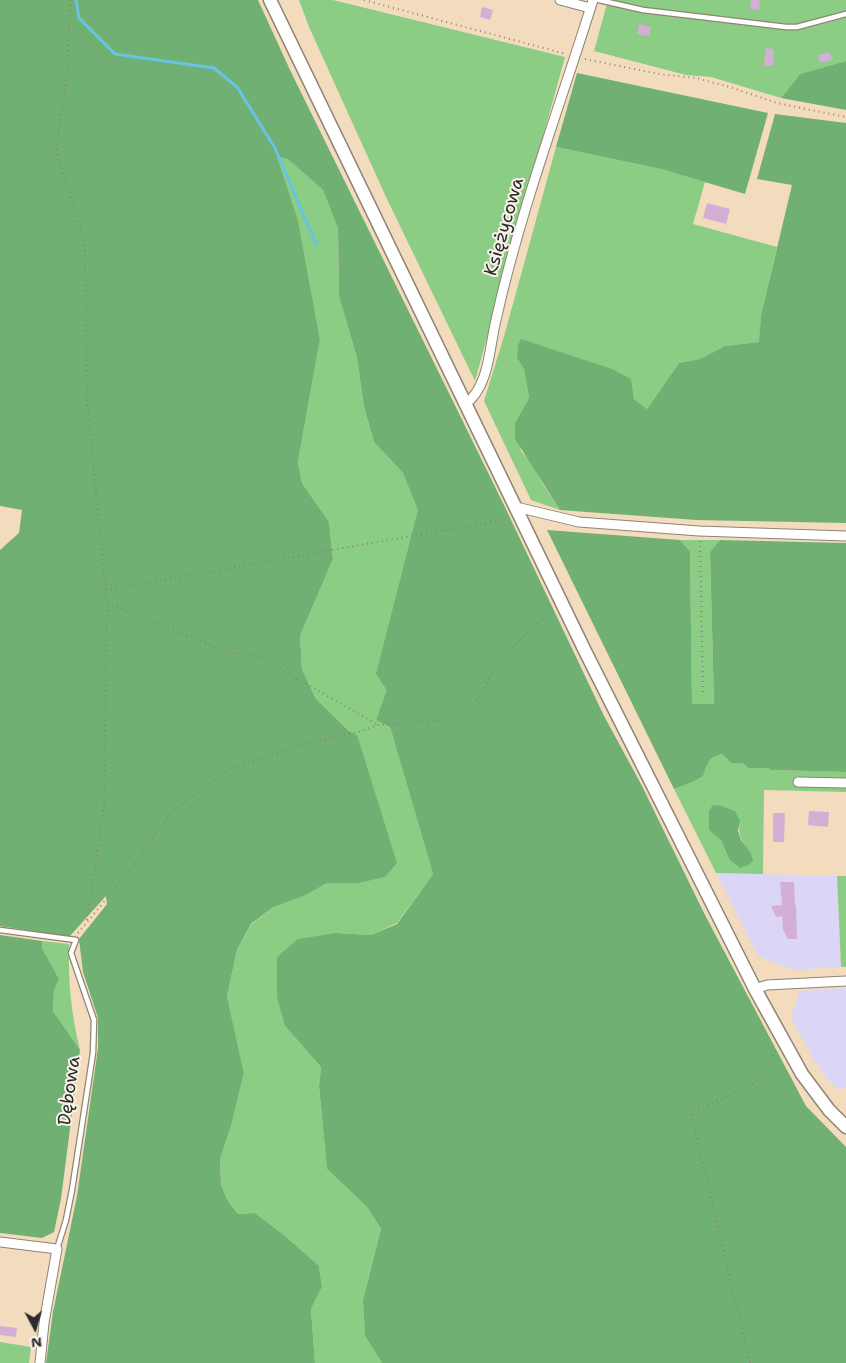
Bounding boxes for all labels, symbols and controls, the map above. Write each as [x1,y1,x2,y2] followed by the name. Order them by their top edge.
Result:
[481,175,529,279] street label: Księżycowa
[54,1055,86,1127] street label: Dębowa
[10,1303,60,1353] north arrow
[30,1333,43,1352] text: N

